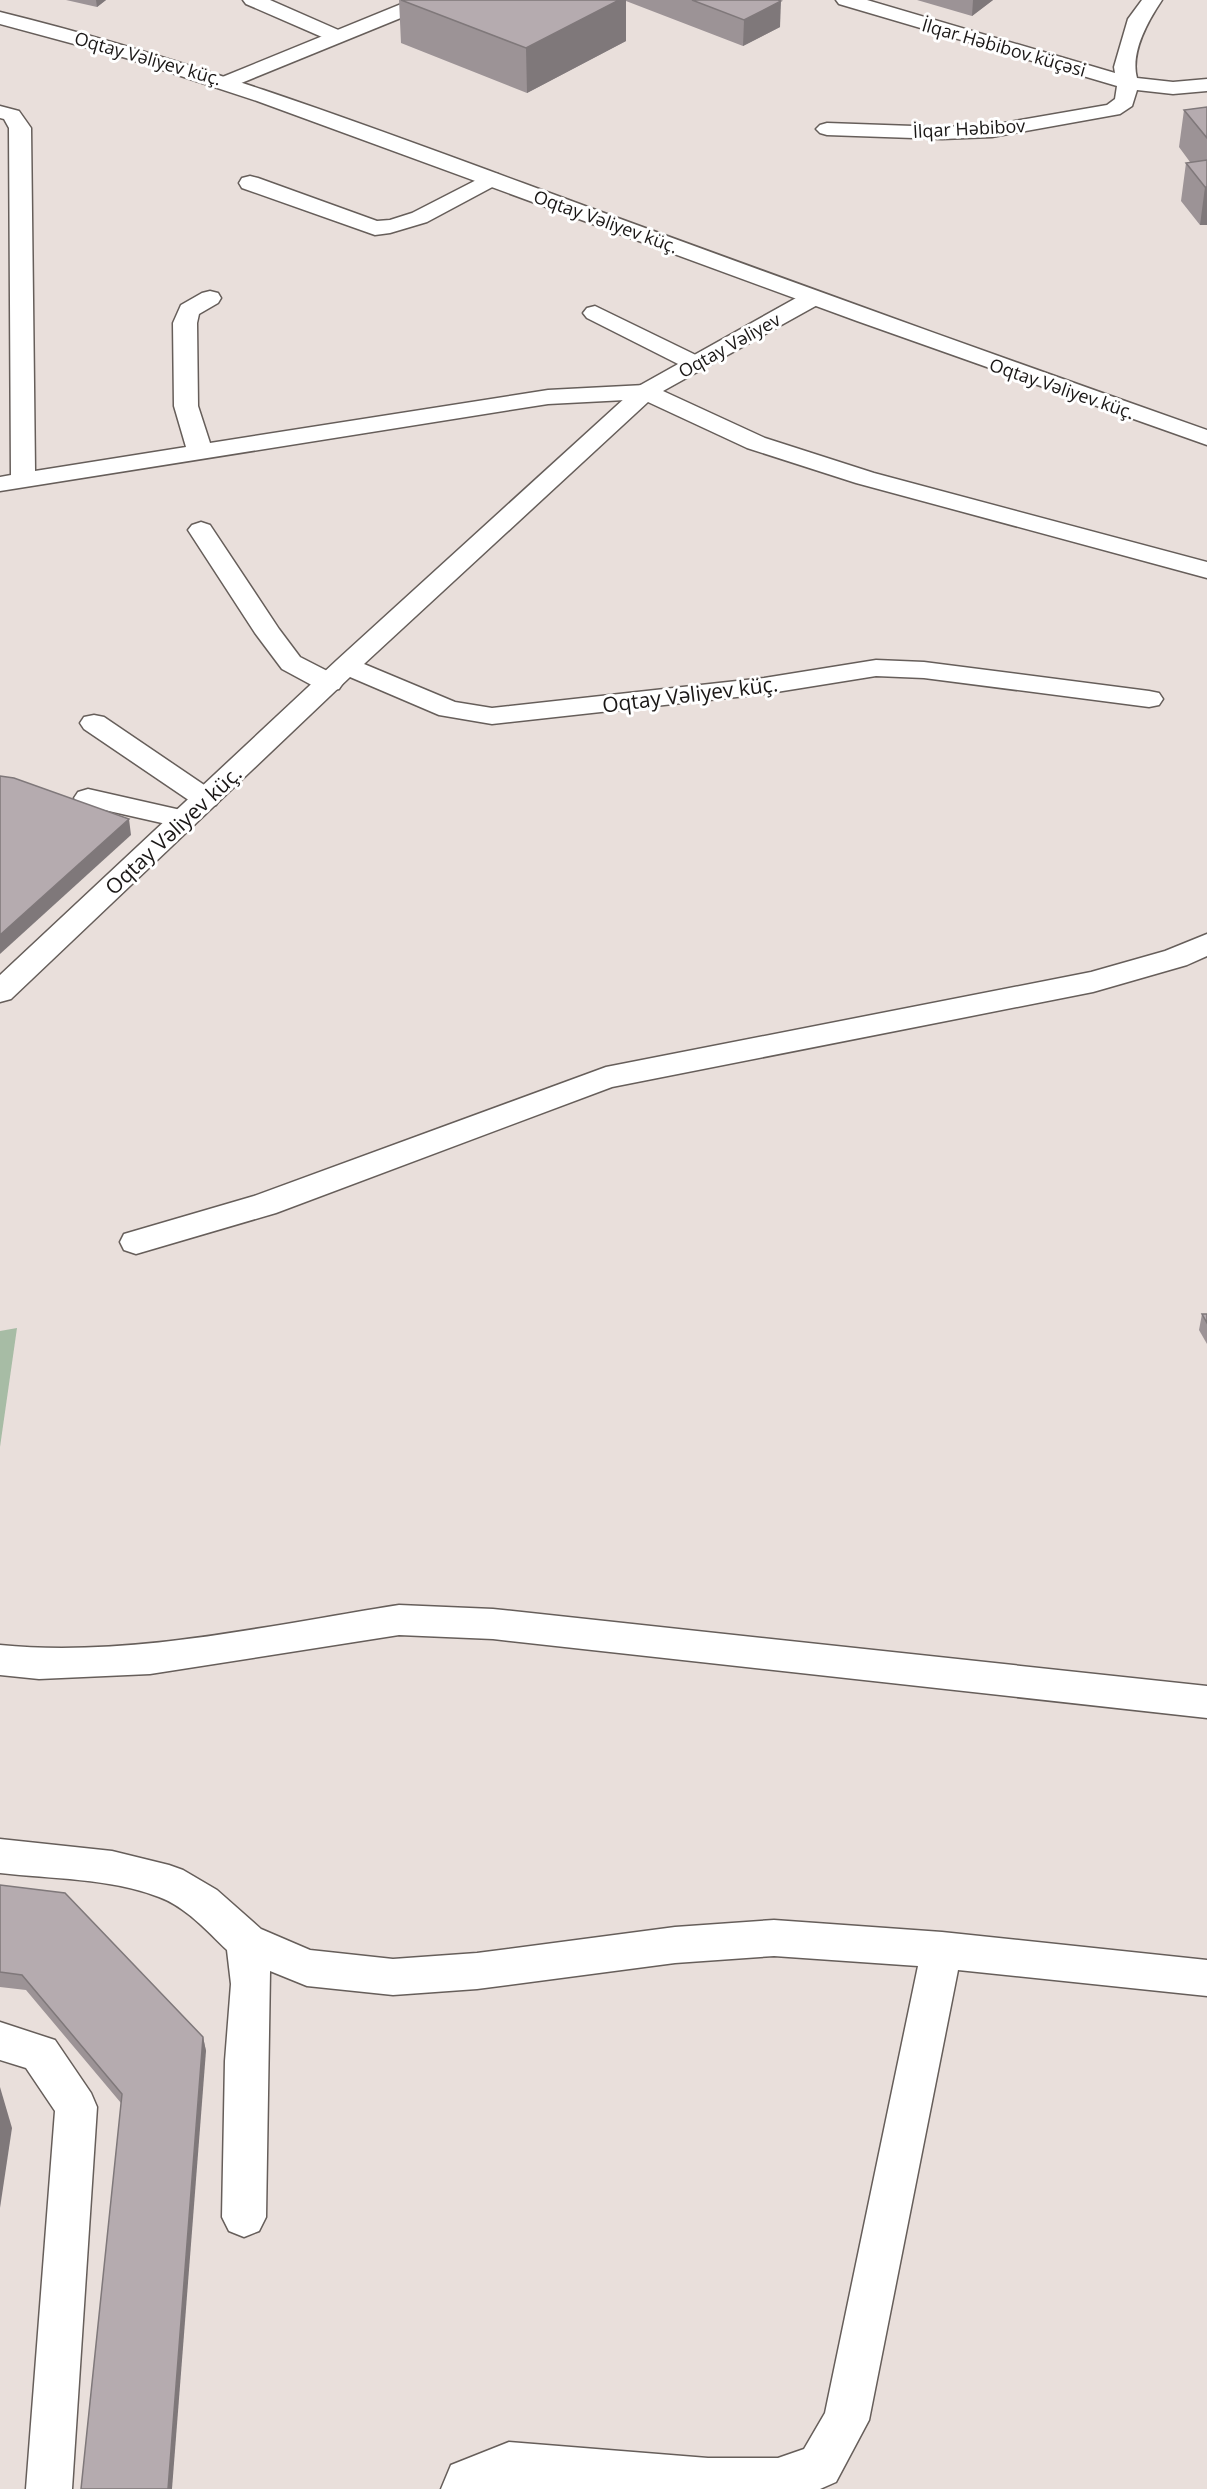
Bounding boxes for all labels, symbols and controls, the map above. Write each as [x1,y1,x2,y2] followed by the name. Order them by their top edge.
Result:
[919,12,1089,82] street label: İlqar Həbibov küçəsi
[72,26,224,90] street label: Oqtay Vəliyev küç.
[912,113,1026,143] street label: İlqar Həbibov
[531,184,681,258] street label: Oqtay Vəliyev küç.
[674,307,784,383] street label: Oqtay Vəliyev
[986,352,1138,424] street label: Oqtay Vəliyev küç.
[600,669,780,719] street label: Oqtay Vəliyev küç.
[99,759,247,901] street label: Oqtay Vəliyev küç.

